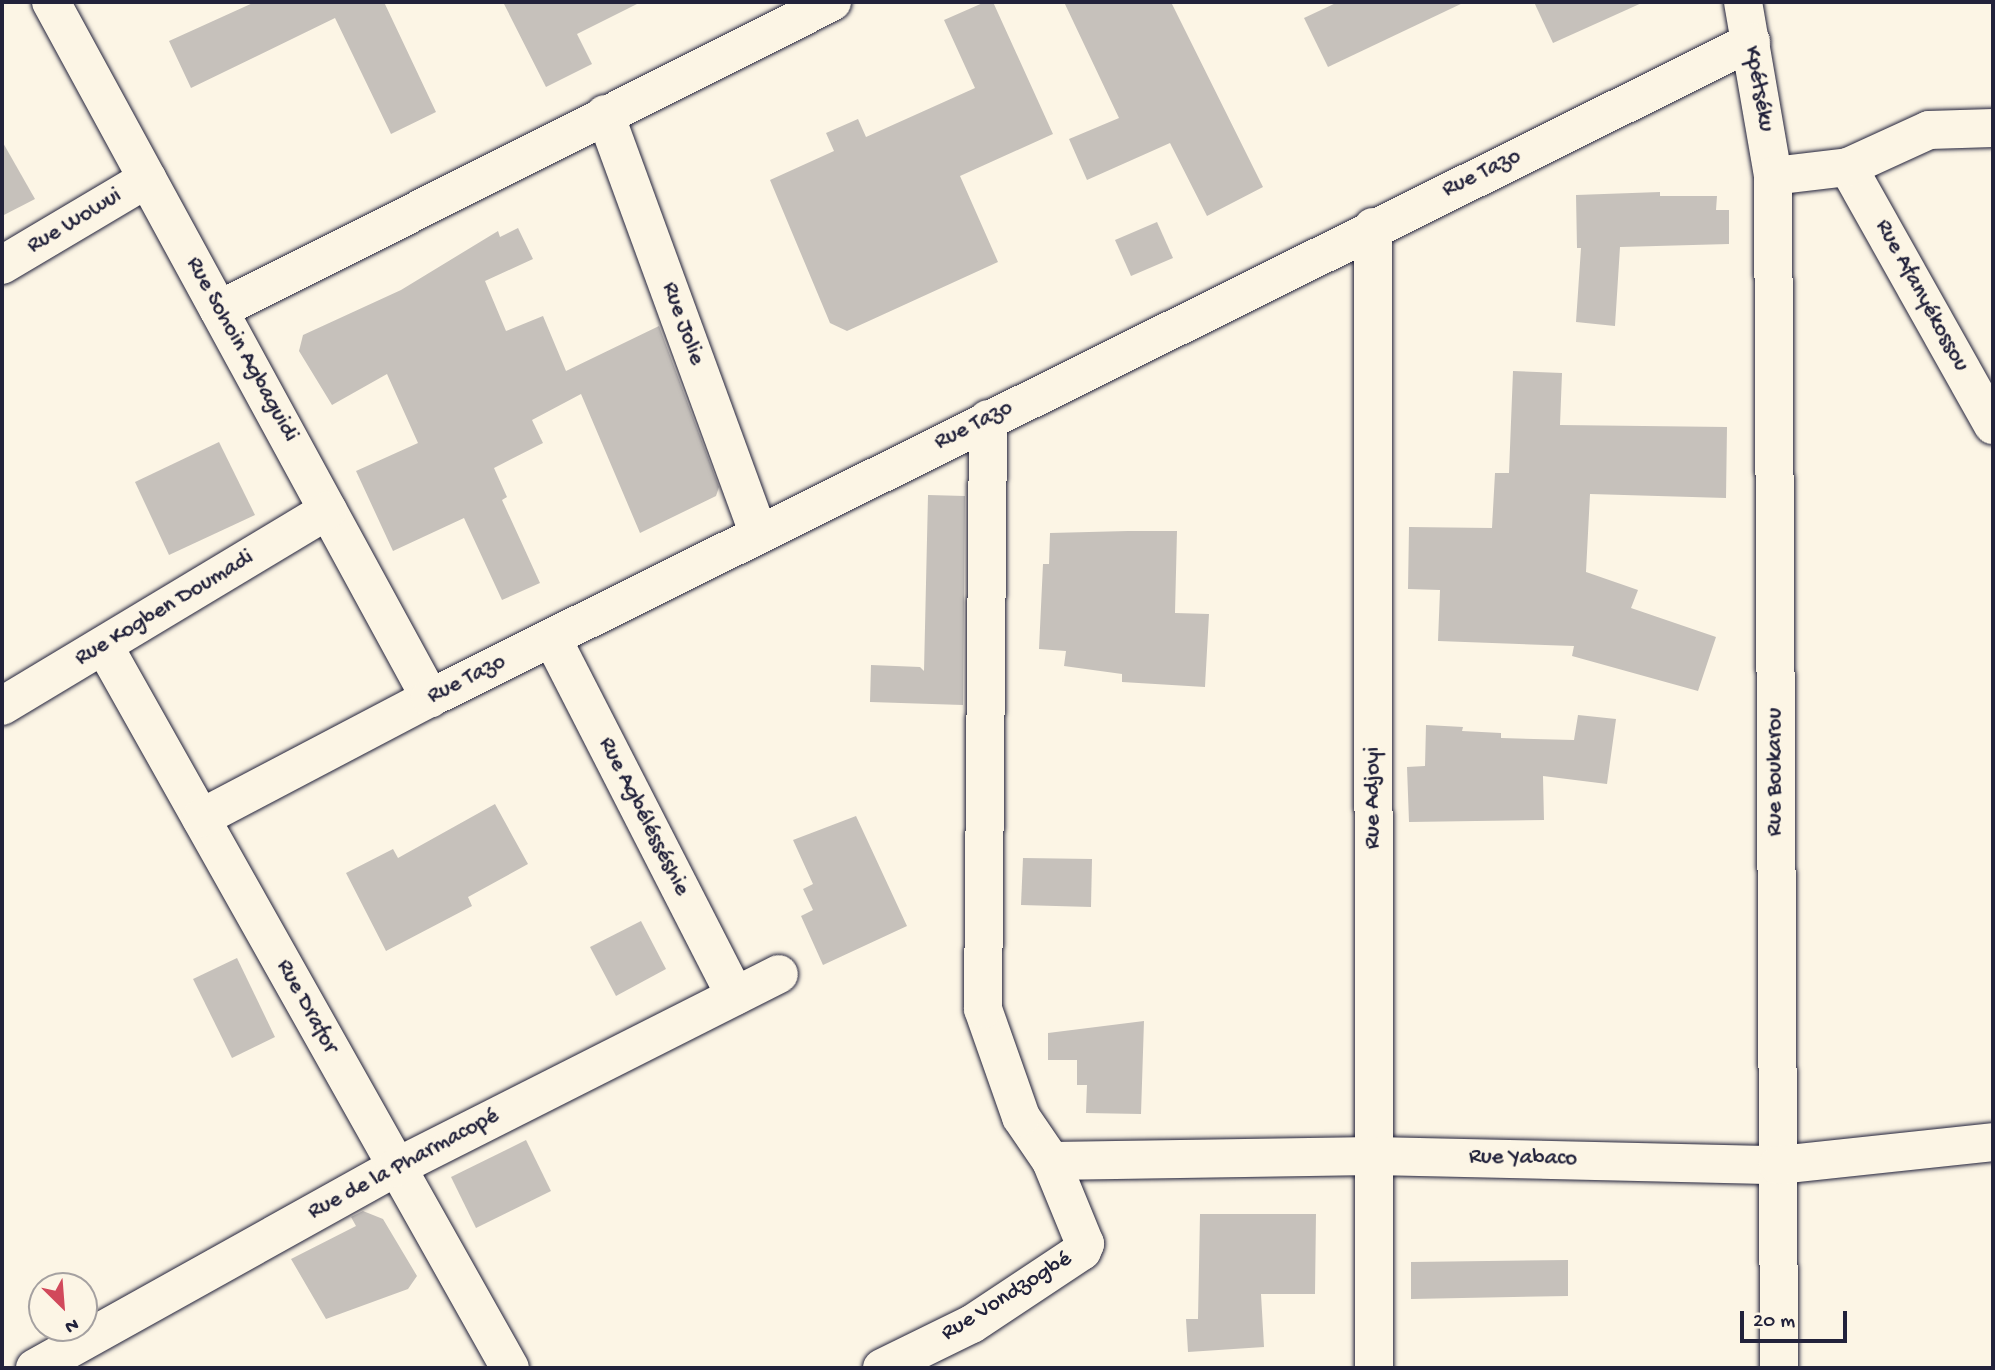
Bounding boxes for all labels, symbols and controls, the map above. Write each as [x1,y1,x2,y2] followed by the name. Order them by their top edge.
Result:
[1737,44,1779,134] street label: Kpétséku
[1438,143,1526,205] street label: Rue Tazo
[23,183,127,261] street label: Rue Wowui
[1868,215,1974,377] street label: Rue Afanyékossou
[179,253,303,447] street label: Rue Sohoin Agbaguidi
[654,279,710,369] street label: Rue Jolie
[930,395,1018,457] street label: Rue Tazo
[71,545,259,673] street label: Rue Kogben Doumadi
[423,649,511,711] street label: Rue Tazo
[1762,708,1790,836] street label: Rue Boukarou
[591,733,695,901] street label: Rue Agbélésséshie
[1360,747,1388,849] street label: Rue Adjoyi
[269,955,343,1059] street label: Rue Drafor
[304,1103,504,1227] street label: Rue de la Pharmacopé
[1469,1144,1577,1174] street label: Rue Yabaco
[937,1246,1077,1348] street label: Rue Vondzogbé
[28,1272,98,1342] north arrow
[1743,1296,1850,1340] scale bar
[1753,1310,1795,1335] text: 20 m
[61,1312,82,1338] text: N

